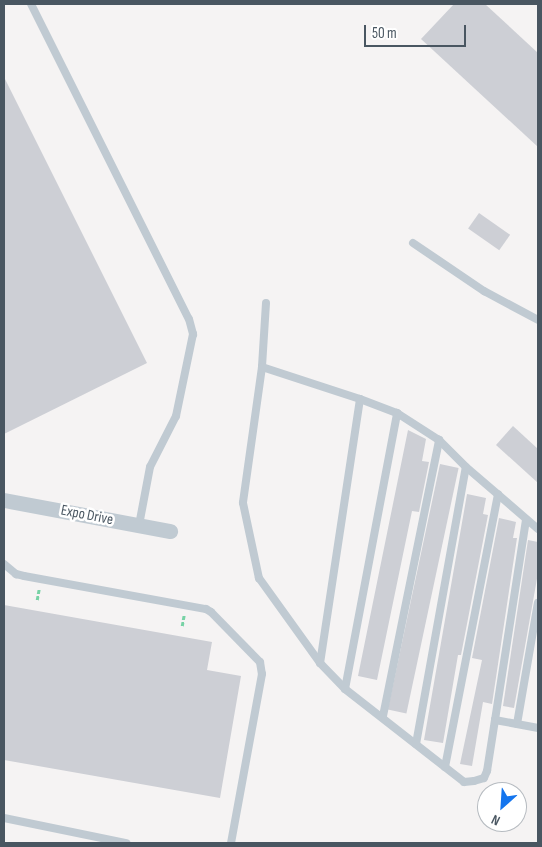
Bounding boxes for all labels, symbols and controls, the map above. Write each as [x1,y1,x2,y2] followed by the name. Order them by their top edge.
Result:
[367,15,470,47] scale bar
[372,24,397,43] text: 50 m
[59,501,115,529] street label: Expo Drive
[477,782,527,832] north arrow
[489,811,503,829] text: N

